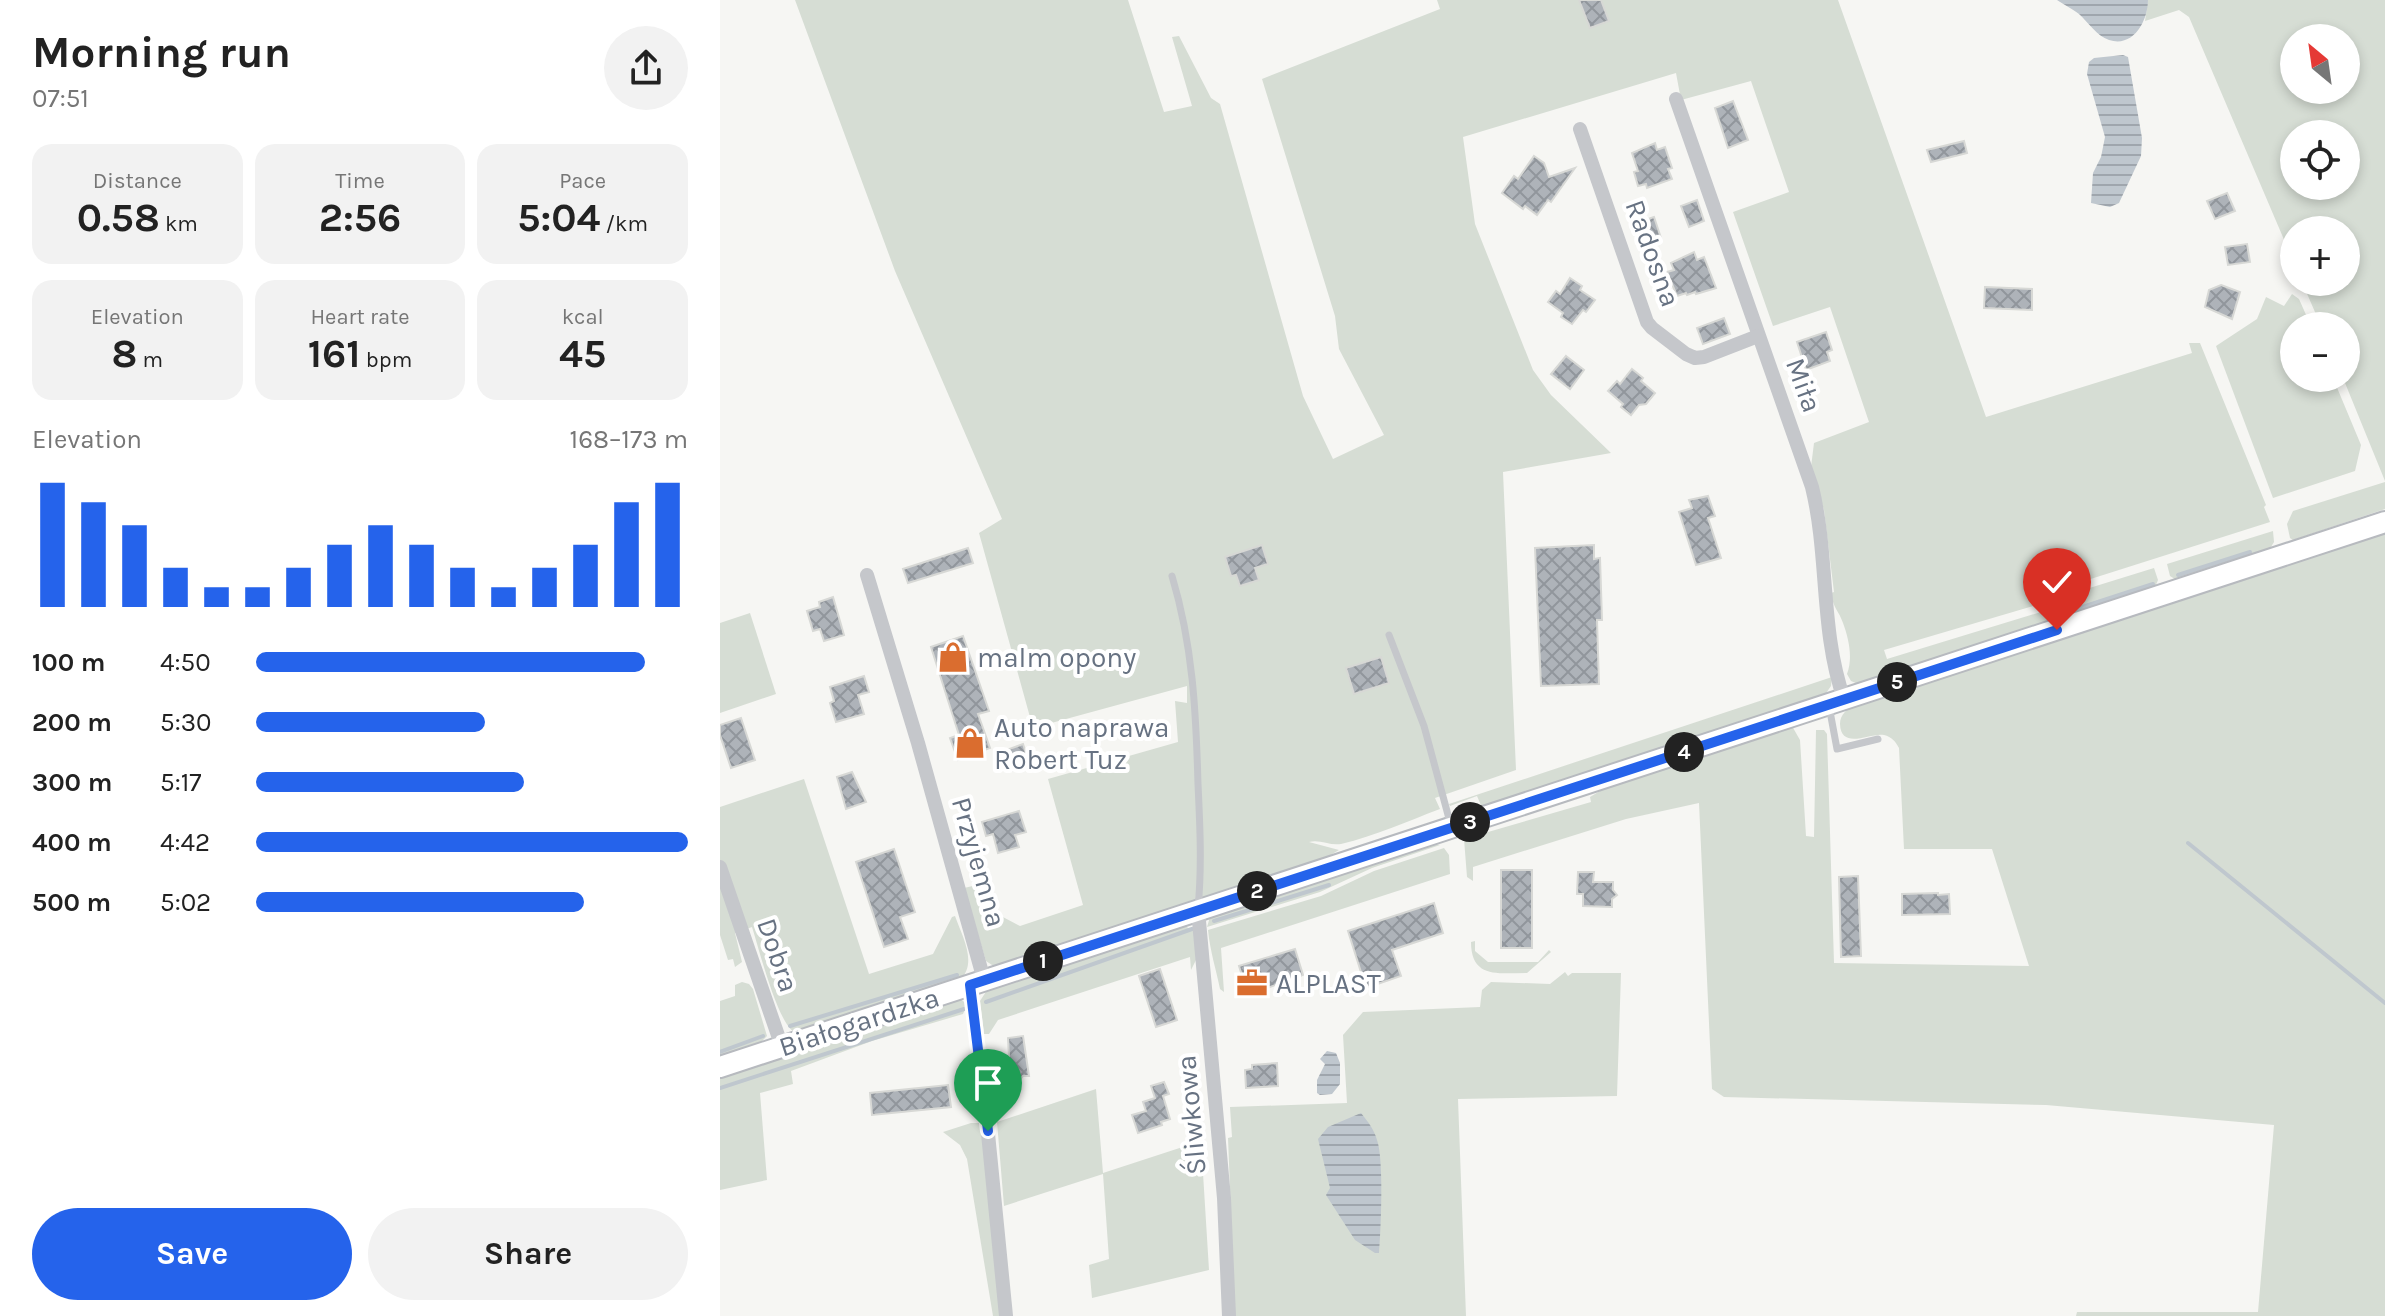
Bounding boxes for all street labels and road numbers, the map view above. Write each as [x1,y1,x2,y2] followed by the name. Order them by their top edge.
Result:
[1618,195,1688,311] street label: Radosna
[1779,353,1829,417] street label: Miła
[945,793,1013,931] street label: Przyjemna
[750,914,806,996] street label: Dobra
[775,981,943,1063] street label: Białogardzka
[1169,1054,1213,1176] street label: Śliwkowa

